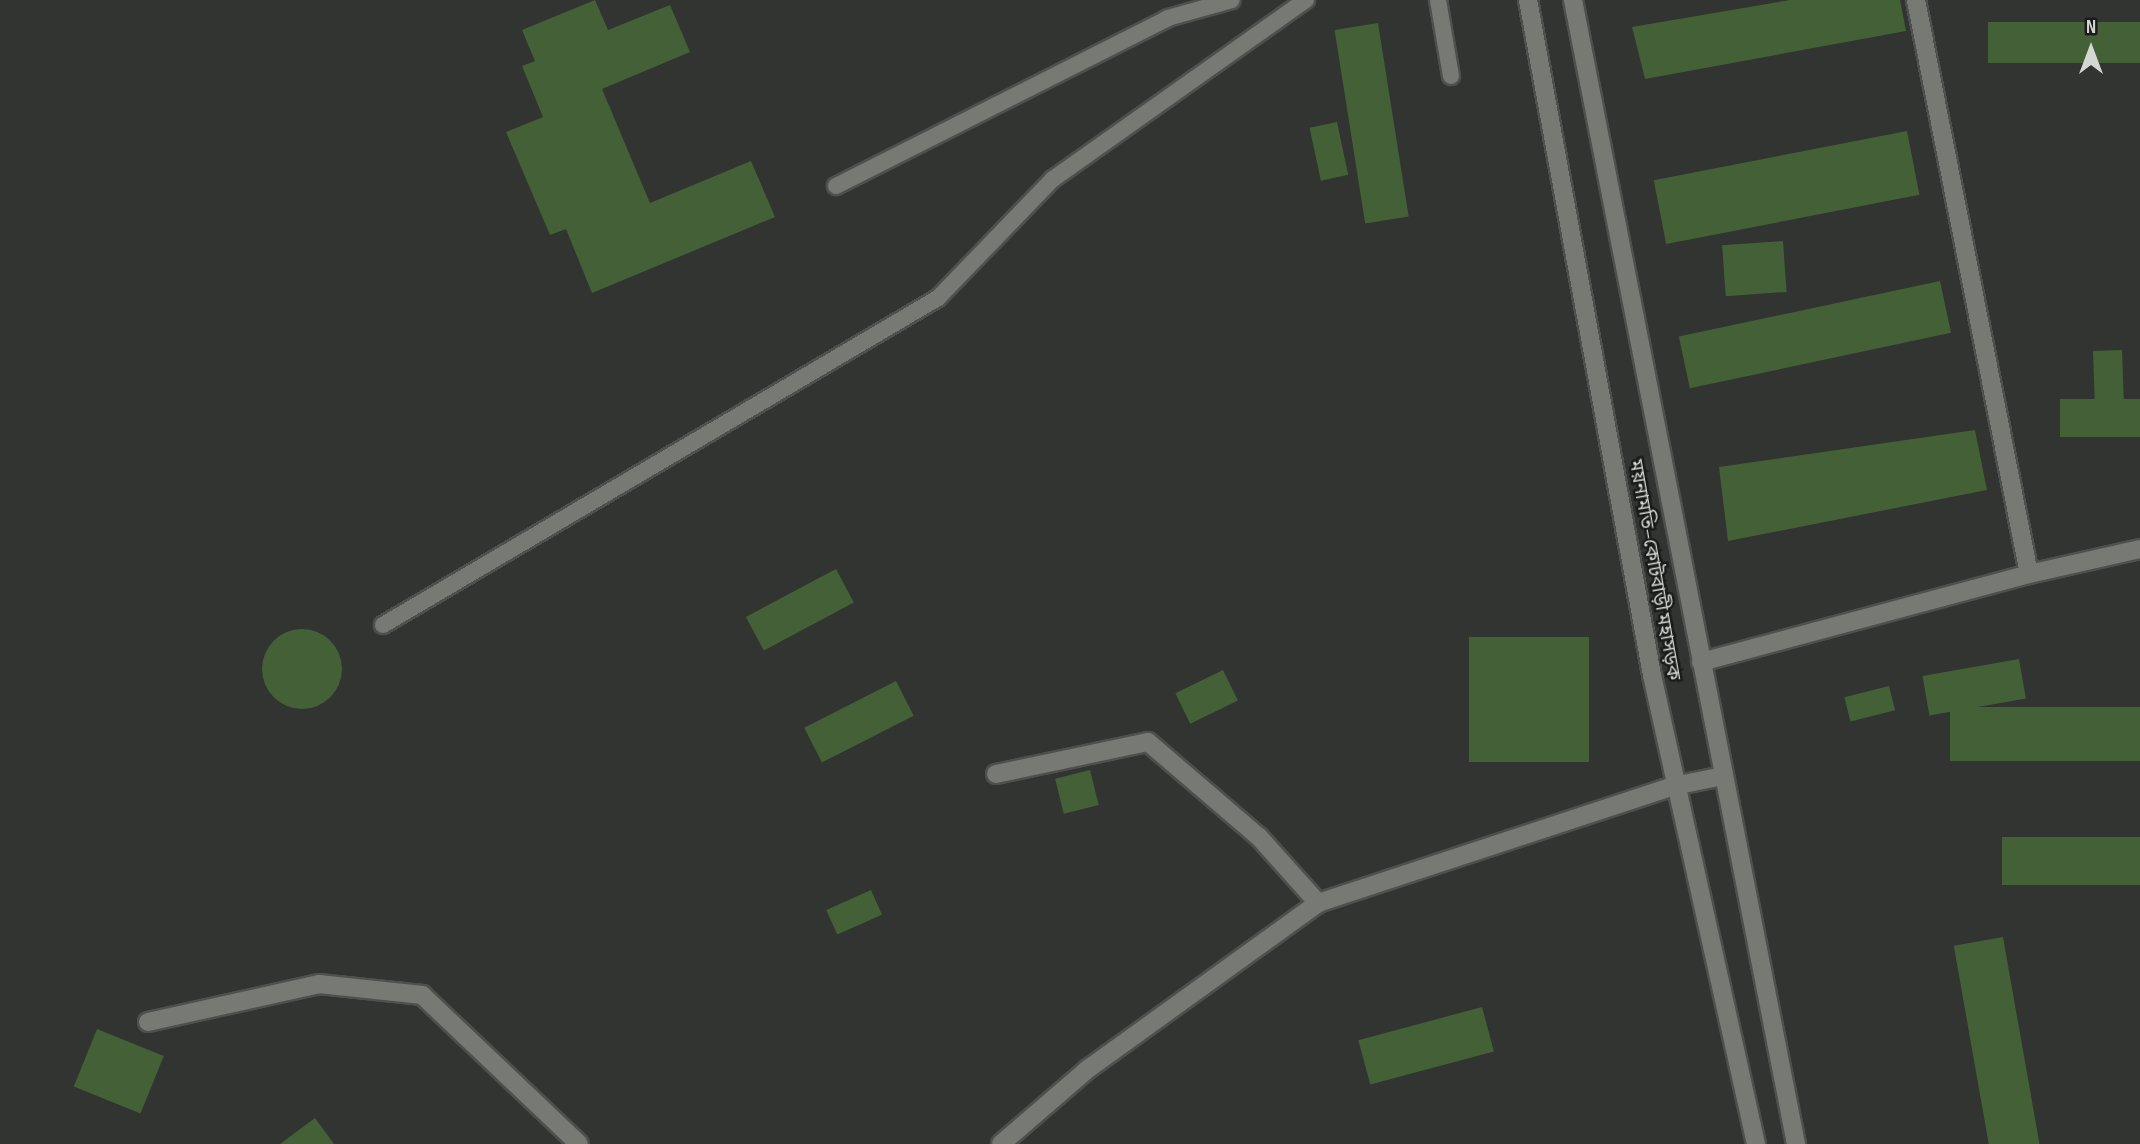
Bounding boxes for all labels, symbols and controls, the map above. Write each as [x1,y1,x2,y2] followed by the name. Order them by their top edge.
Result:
[2056,14,2126,84] north arrow
[2086,16,2096,39] text: N
[1623,458,1685,682] street label: ময়নামতি–কোটবাড়ী মহাসড়ক

